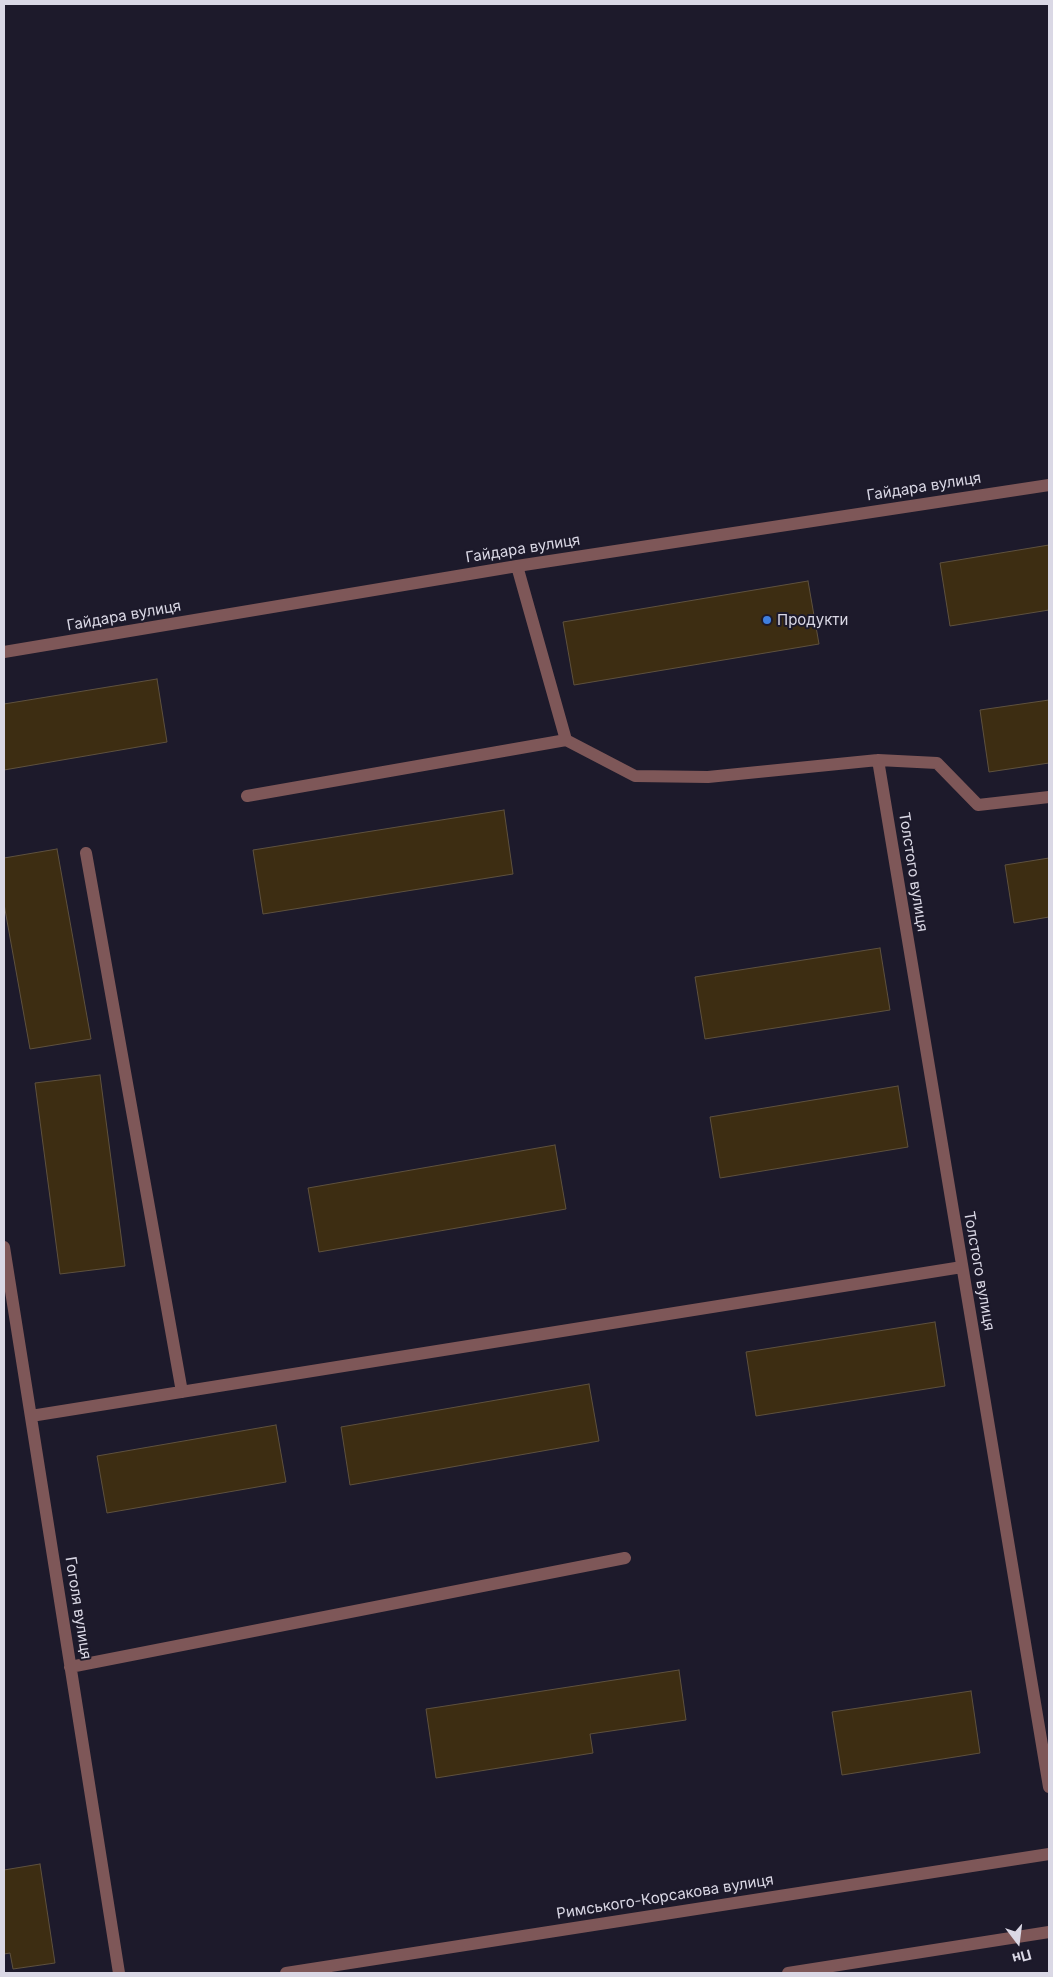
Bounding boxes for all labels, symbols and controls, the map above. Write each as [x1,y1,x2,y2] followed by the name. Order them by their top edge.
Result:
[865,469,983,505] street label: Гайдара вулиця
[464,531,582,567] street label: Гайдара вулиця
[65,597,183,635] street label: Гайдара вулиця
[777,611,848,629] place label: Продукти
[761,614,773,626] marker: Продукти
[895,811,931,933] street label: Толстого вулиця
[960,1210,998,1332] street label: Толстого вулиця
[61,1555,95,1661] street label: Гоголя вулиця
[555,1871,775,1923] street label: Римського-Корсакова вулиця
[993,1917,1043,1967] north arrow
[1011,1946,1033,1968] text: Пн

